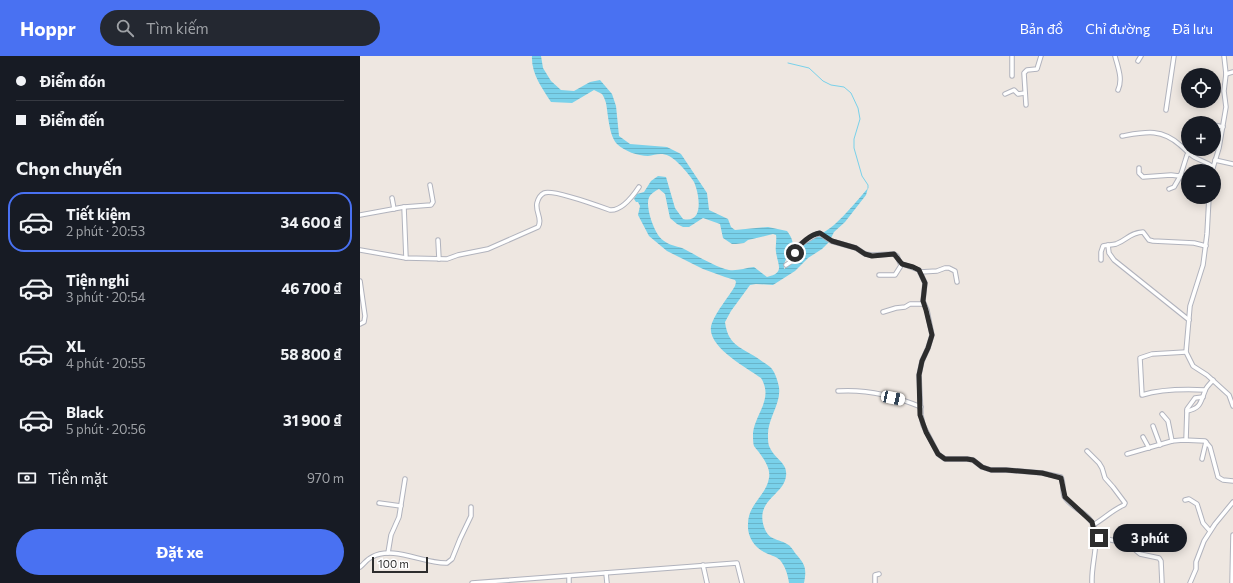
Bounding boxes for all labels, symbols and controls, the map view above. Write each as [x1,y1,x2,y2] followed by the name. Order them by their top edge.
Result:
[100,10,380,46] search box
[20,17,76,40] text: Hoppr
[114,17,136,39] icon: search
[146,19,209,37] text: Tìm kiếm
[1020,20,1063,37] text: Bản đồ
[1085,20,1150,37] text: Chỉ đường
[1172,20,1213,37] text: Đã lưu
[1181,68,1221,204] map controls
[1181,68,1221,108] button: locate
[40,72,105,90] text: Điểm đón
[40,111,104,129] text: Điểm đến
[1181,116,1221,156] button: +
[16,157,122,179] text: Chọn chuyến
[1181,164,1221,204] button: −
[18,204,54,240] icon: car
[66,205,131,223] text: Tiết kiệm
[281,213,342,231] text: 34 600 ₫
[66,223,145,239] text: 2 phút · 20:53
[786,244,804,262] route start
[18,270,54,306] icon: car
[66,271,129,289] text: Tiện nghi
[281,279,342,297] text: 46 700 ₫
[66,289,146,305] text: 3 phút · 20:54
[18,336,54,372] icon: car
[66,337,85,355] text: XL
[280,345,342,363] text: 58 800 ₫
[66,355,146,371] text: 4 phút · 20:55
[880,390,906,406] car
[18,402,54,438] icon: car
[66,403,104,421] text: Black
[283,411,342,429] text: 31 900 ₫
[66,421,146,437] text: 5 phút · 20:56
[16,467,38,489] icon: cash
[48,469,108,487] text: Tiền mặt
[307,470,344,486] text: 970 m
[1113,524,1187,552] callout: 3 phút
[16,529,344,575] button: Đặt xe
[1090,529,1108,547] route end
[1131,530,1169,546] text: 3 phút
[372,555,428,574] scale bar
[378,557,409,570] text: 100 m

